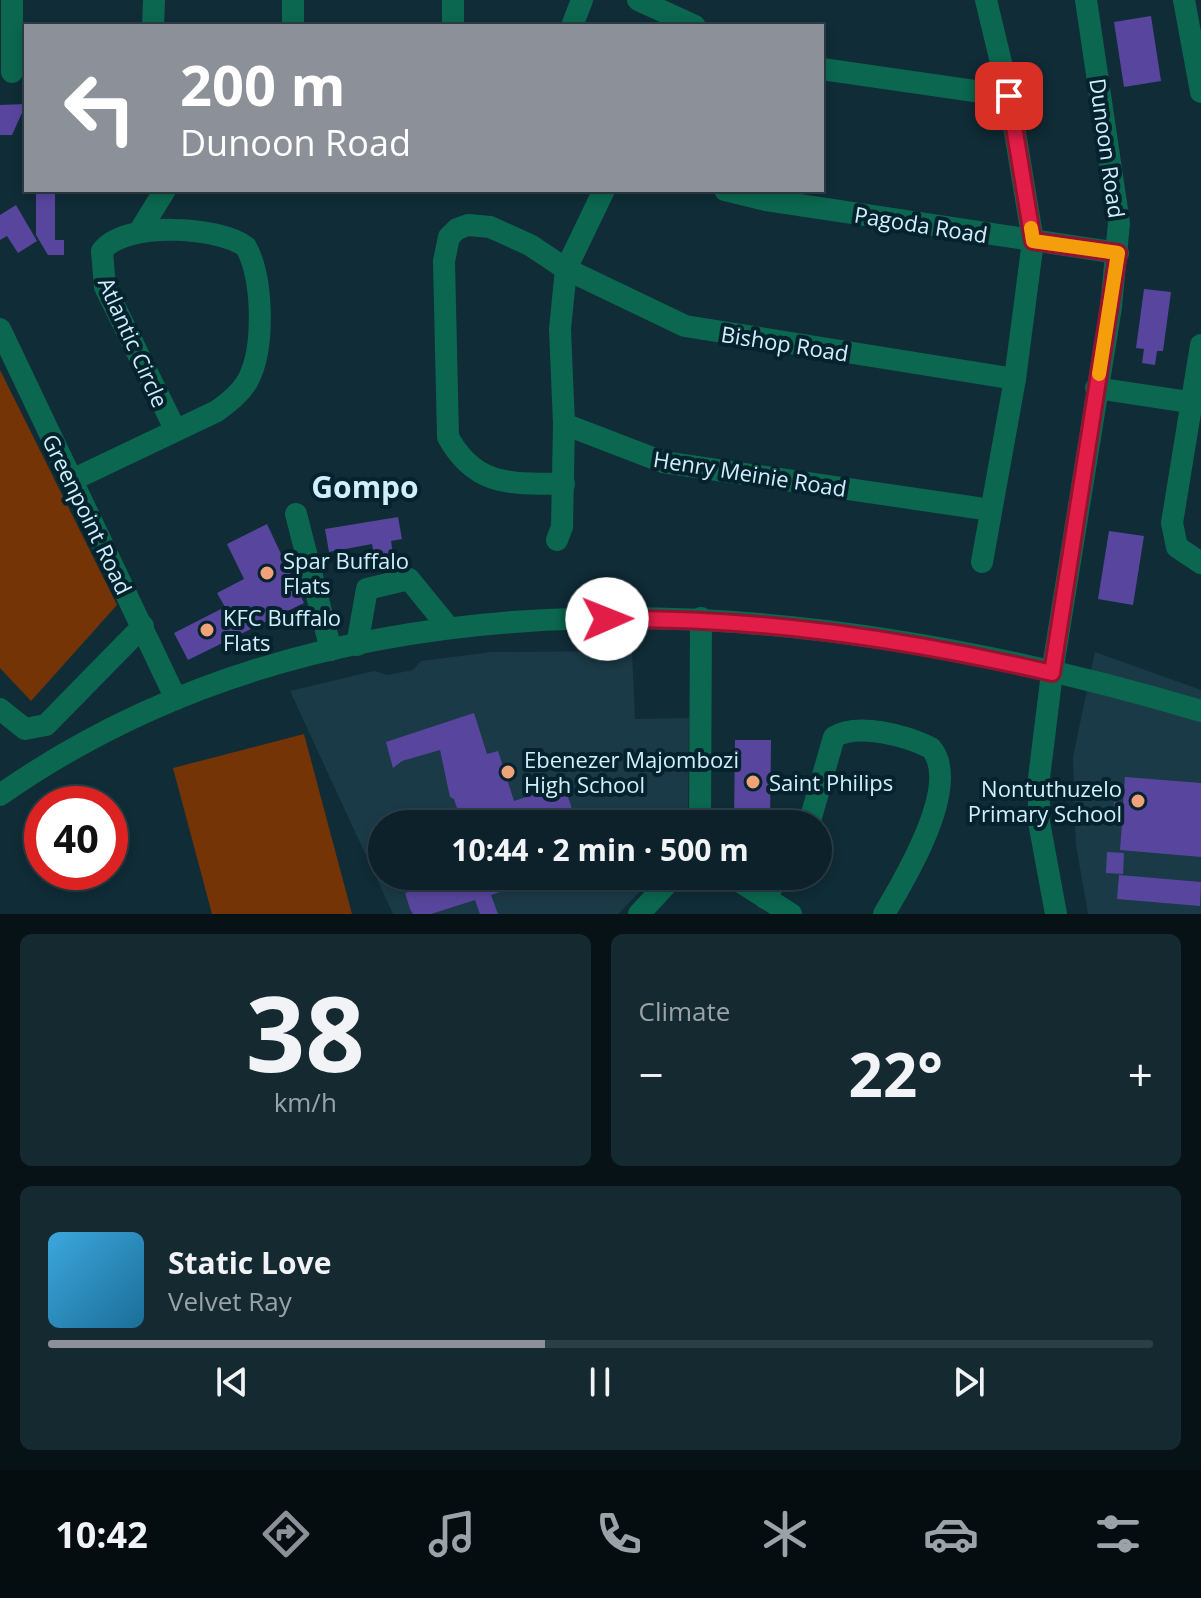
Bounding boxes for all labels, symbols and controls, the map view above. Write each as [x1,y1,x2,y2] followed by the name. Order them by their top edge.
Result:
[180,46,346,122] text: 200 m
[48,56,152,160] icon: left
[975,62,1043,130] pin
[987,74,1031,118] icon: arrive
[1083,76,1133,220] street label: Dunoon Road
[180,118,411,167] text: Dunoon Road
[852,199,990,249] street label: Pagoda Road
[92,272,176,412] street label: Atlantic Circle
[719,318,851,368] street label: Bishop Road
[36,429,140,599] street label: Greenpoint Road
[651,443,849,503] street label: Henry Meinie Road
[311,466,419,507] district label: Gompo
[283,545,409,600] place label: Spar Buffalo Flats
[258,564,276,582] marker: Spar Buffalo Flats
[565,577,649,661] position arrow
[223,602,341,657] place label: KFC Buffalo Flats
[198,621,216,639] marker: KFC Buffalo Flats
[524,744,739,799] place label: Ebenezer Majombozi High School
[499,763,517,781] marker: Ebenezer Majombozi High School
[769,767,893,797] place label: Saint Philips
[744,773,762,791] marker: Saint Philips
[968,773,1122,828] place label: Nontuthuzelo Primary School
[24,786,128,890] speed limit sign: 40
[1129,792,1147,810] marker: Nontuthuzelo Primary School
[451,829,749,870] text: 10:44 · 2 min · 500 m
[246,961,365,1102] text: 38
[639,993,730,1029] text: Climate
[849,1033,943,1115] text: 22°
[639,1044,664,1104] text: −
[1128,1044,1153,1104] text: +
[274,1084,337,1120] text: km/h
[168,1242,331,1283] text: Static Love
[168,1283,292,1319] text: Velvet Ray
[210,1360,254,1404] icon: previous
[578,1360,622,1404] icon: pause
[947,1360,991,1404] icon: next
[258,1506,314,1562] icon: directions
[424,1506,480,1562] icon: music
[591,1506,647,1562] icon: phone
[757,1506,813,1562] icon: climate
[923,1506,979,1562] icon: car
[1090,1506,1146,1562] icon: filters
[55,1510,148,1559] text: 10:42

